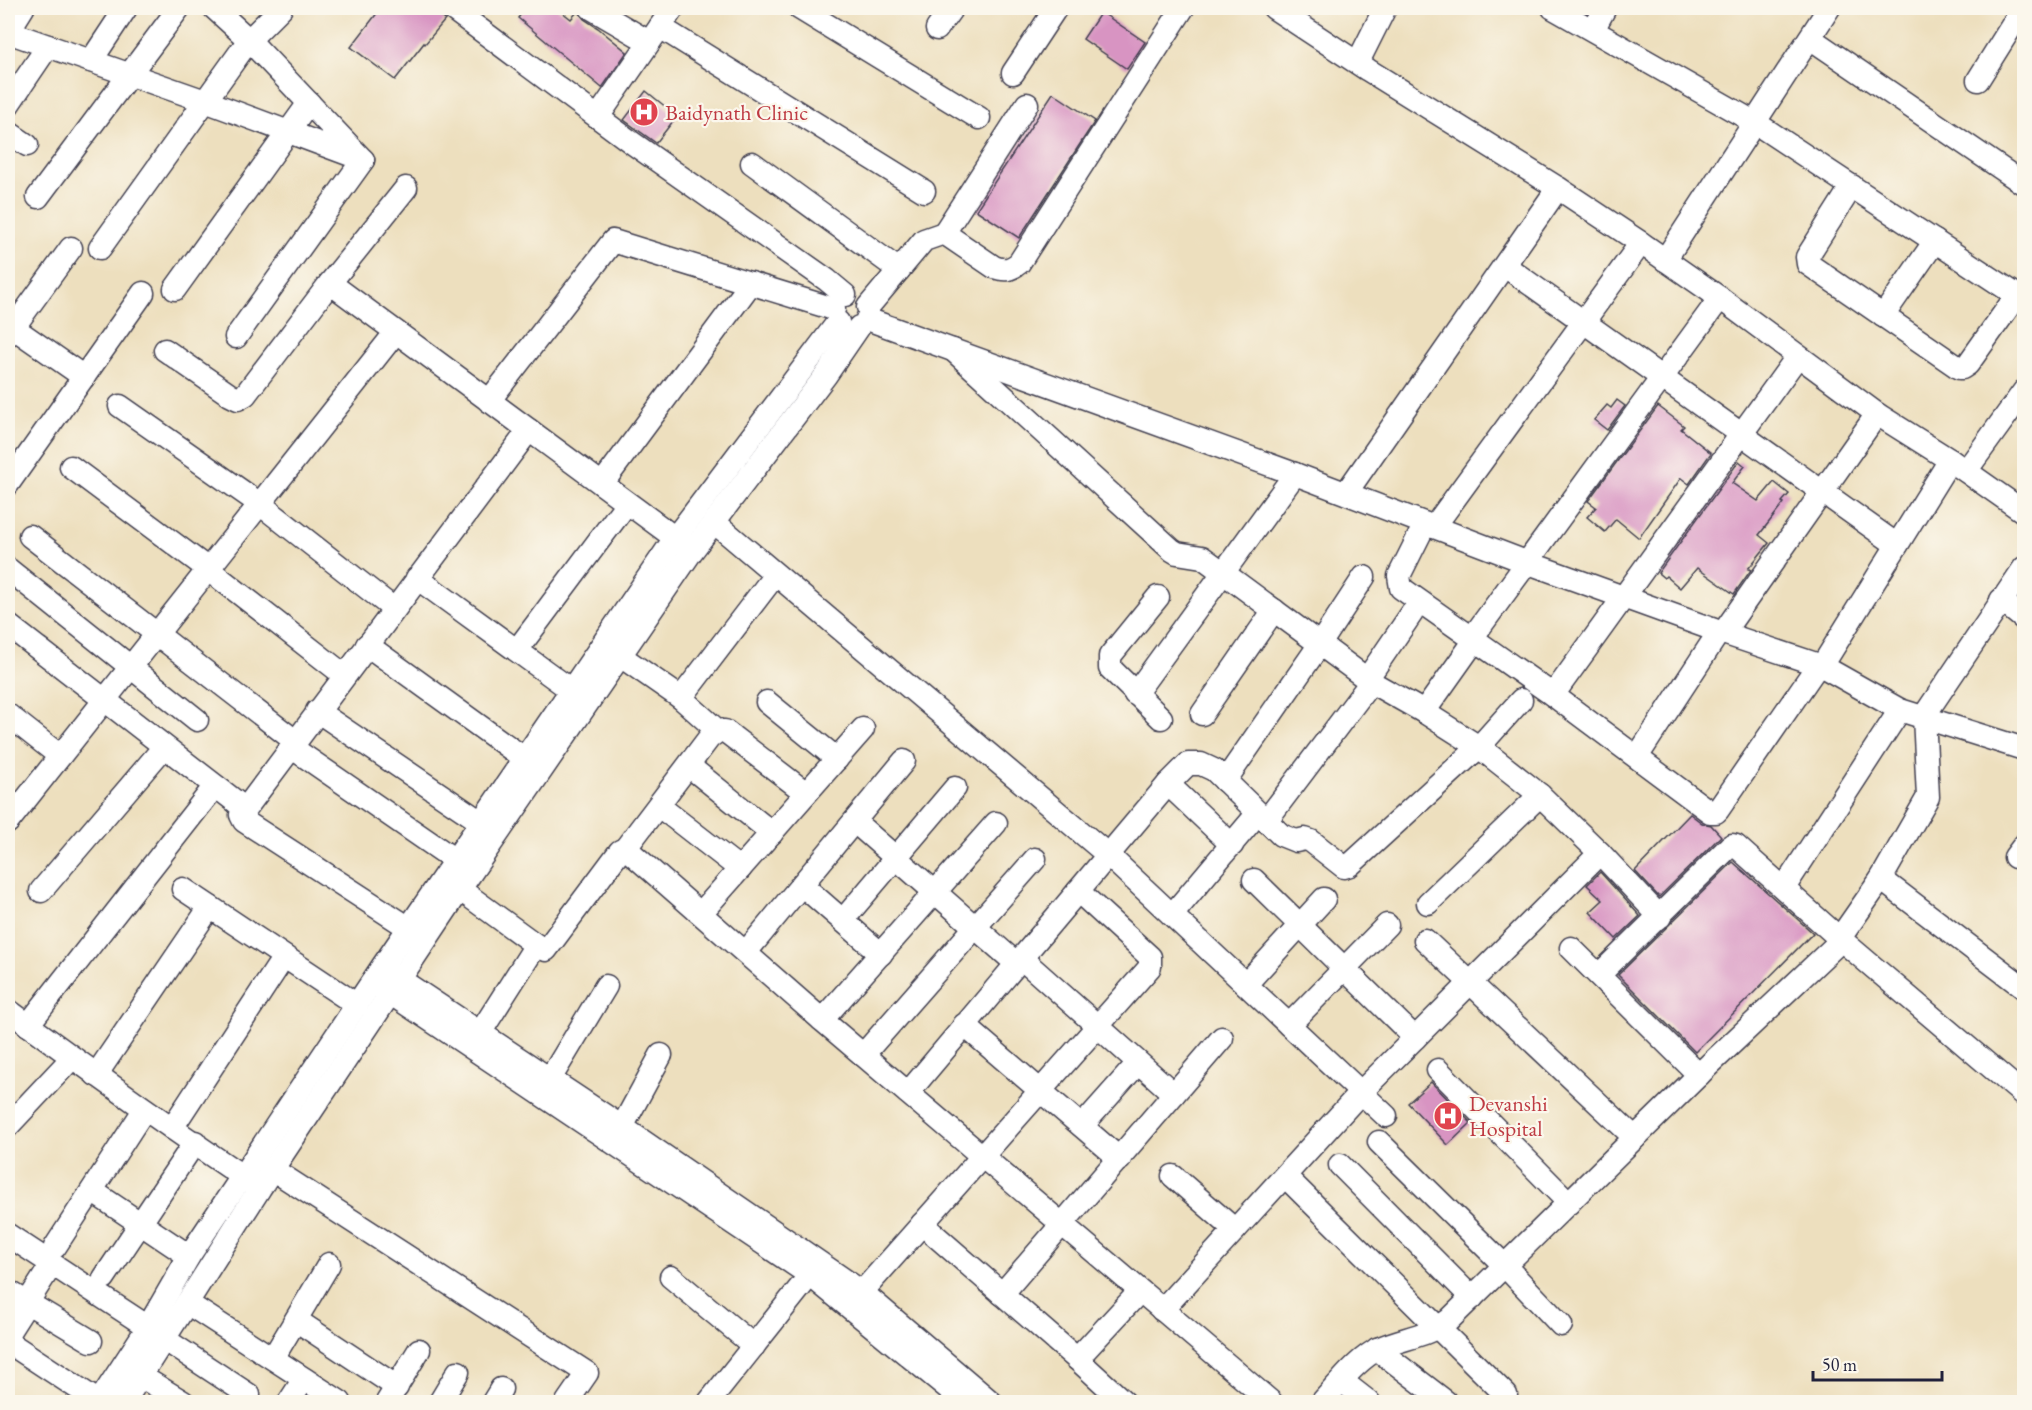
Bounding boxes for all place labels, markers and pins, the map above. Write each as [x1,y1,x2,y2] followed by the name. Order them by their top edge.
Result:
[628,96,660,128] hospital icon: Baidynath Clinic
[665,98,808,127] place label: Baidynath Clinic
[1469,1089,1548,1143] place label: Devanshi Hospital
[1432,1100,1464,1132] hospital icon: Devanshi Hospital

